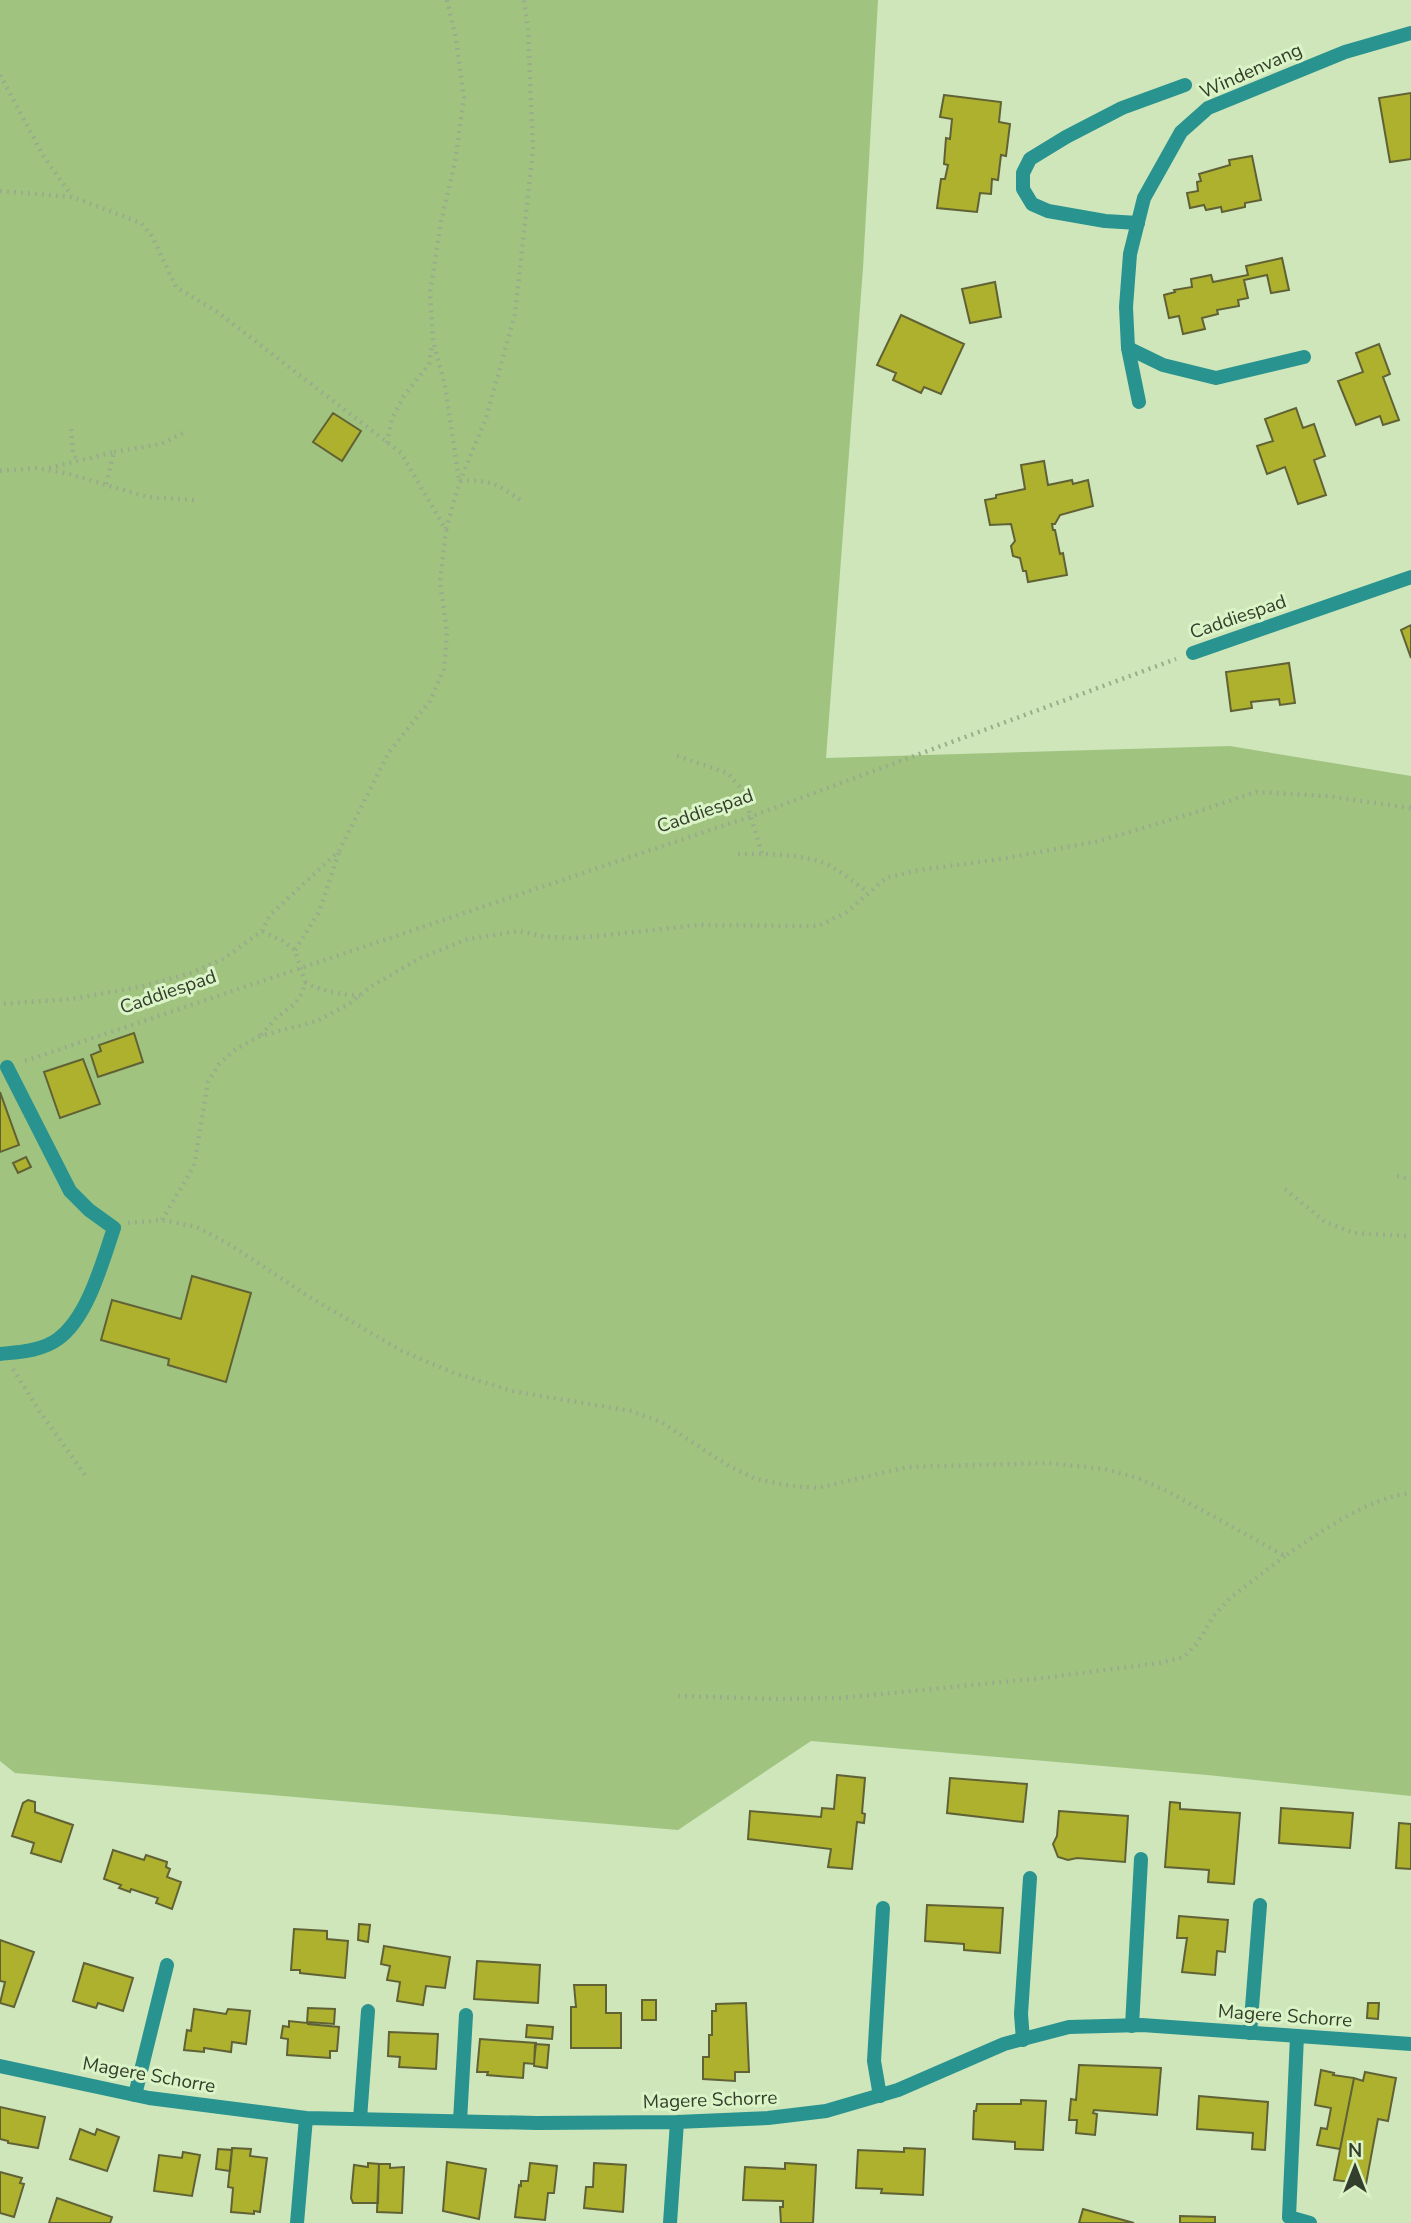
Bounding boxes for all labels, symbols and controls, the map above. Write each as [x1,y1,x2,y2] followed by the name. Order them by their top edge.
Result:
[1196,37,1306,105] street label: Windenvang
[1186,588,1290,646] street label: Caddiespad
[653,782,757,840] street label: Caddiespad
[116,963,220,1021] street label: Caddiespad
[1217,1998,1353,2034] street label: Magere Schorre
[80,2051,218,2099] street label: Magere Schorre
[642,2085,778,2115] street label: Magere Schorre
[1320,2132,1390,2202] north arrow
[1348,2138,1362,2164] text: N

